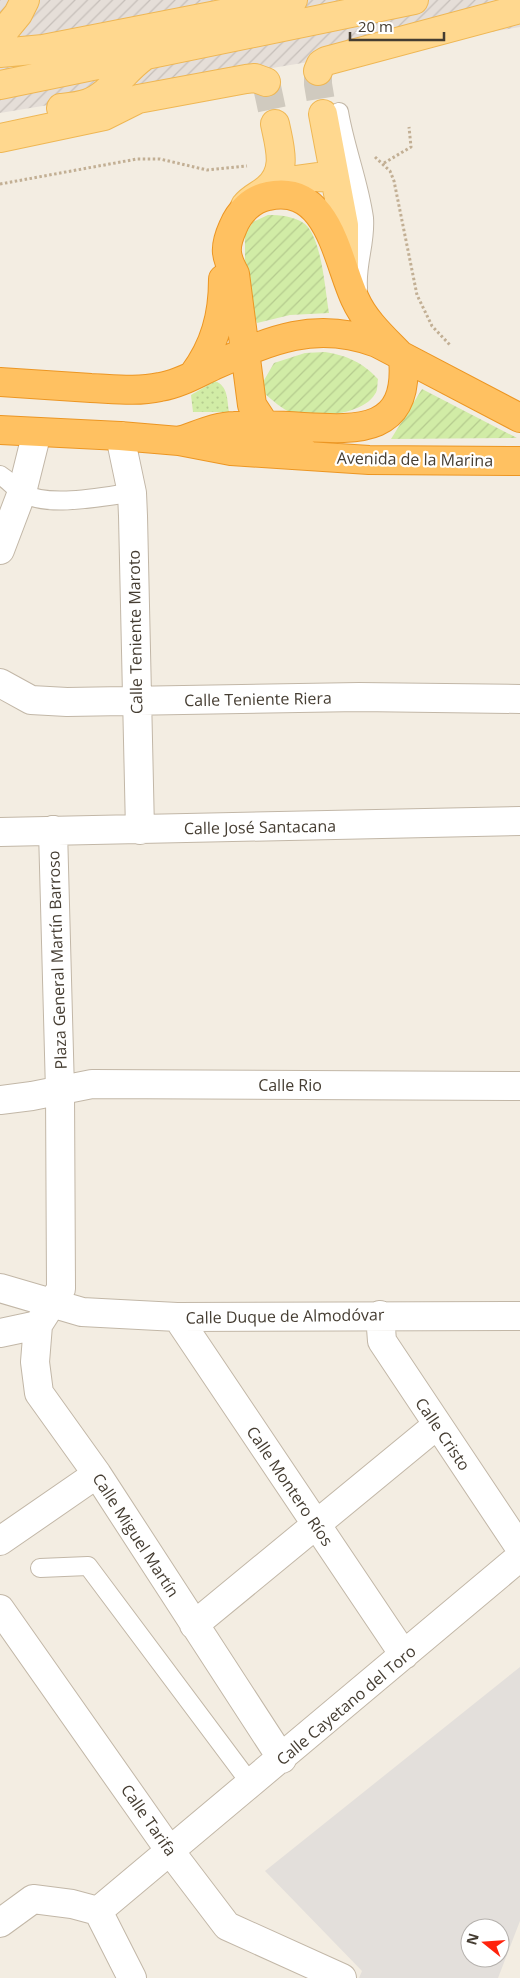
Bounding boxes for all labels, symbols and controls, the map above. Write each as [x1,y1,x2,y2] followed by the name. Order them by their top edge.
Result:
[350,10,444,42] scale bar
[358,16,393,36] text: 20 m
[337,447,493,471] street label: Avenida de la Marina
[123,550,147,714] street label: Calle Teniente Maroto
[184,687,332,711] street label: Calle Teniente Riera
[184,815,336,839] street label: Calle José Santacana
[42,850,72,1070] street label: Plaza General Martín Barroso
[258,1074,322,1096] street label: Calle Rio
[185,1303,385,1329] street label: Calle Duque de Almodóvar
[410,1393,476,1475] street label: Calle Cristo
[242,1422,338,1550] street label: Calle Montero Ríos
[88,1469,184,1601] street label: Calle Miguel Martín
[272,1640,420,1770] street label: Calle Cayetano del Toro
[116,1780,182,1860] street label: Calle Tarifa
[460,1918,510,1968] north arrow
[461,1931,483,1947] text: N

